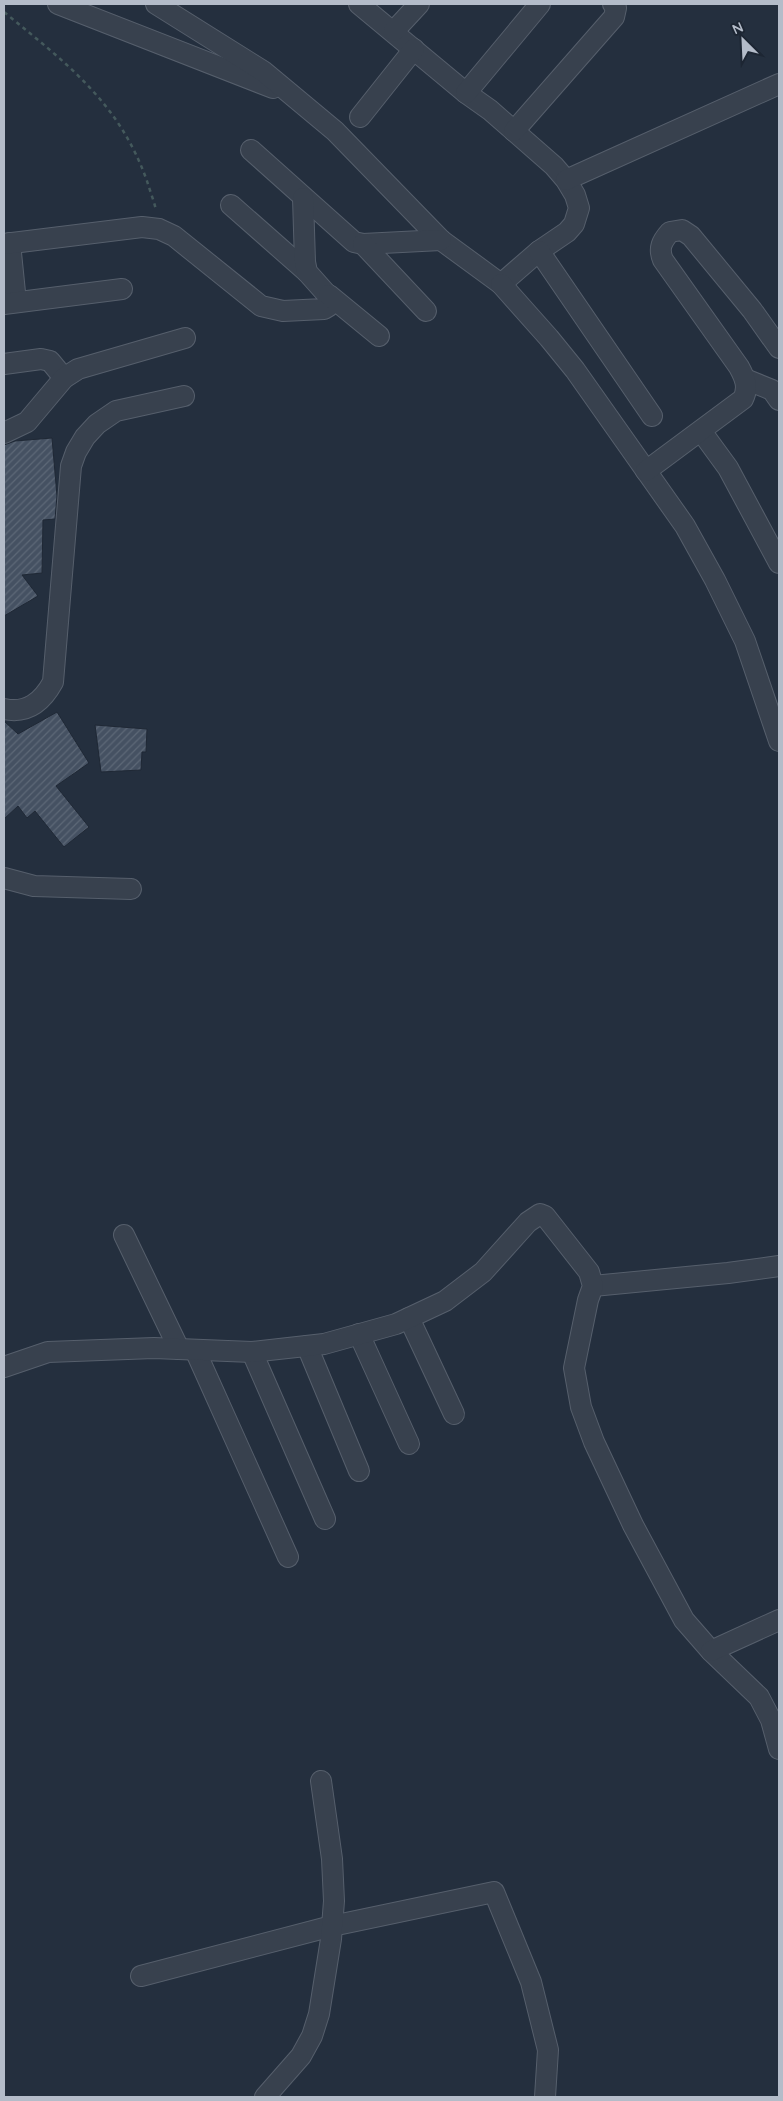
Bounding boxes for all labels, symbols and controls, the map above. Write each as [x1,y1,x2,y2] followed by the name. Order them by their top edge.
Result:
[718,15,768,65] north arrow
[729,18,746,38] text: N

